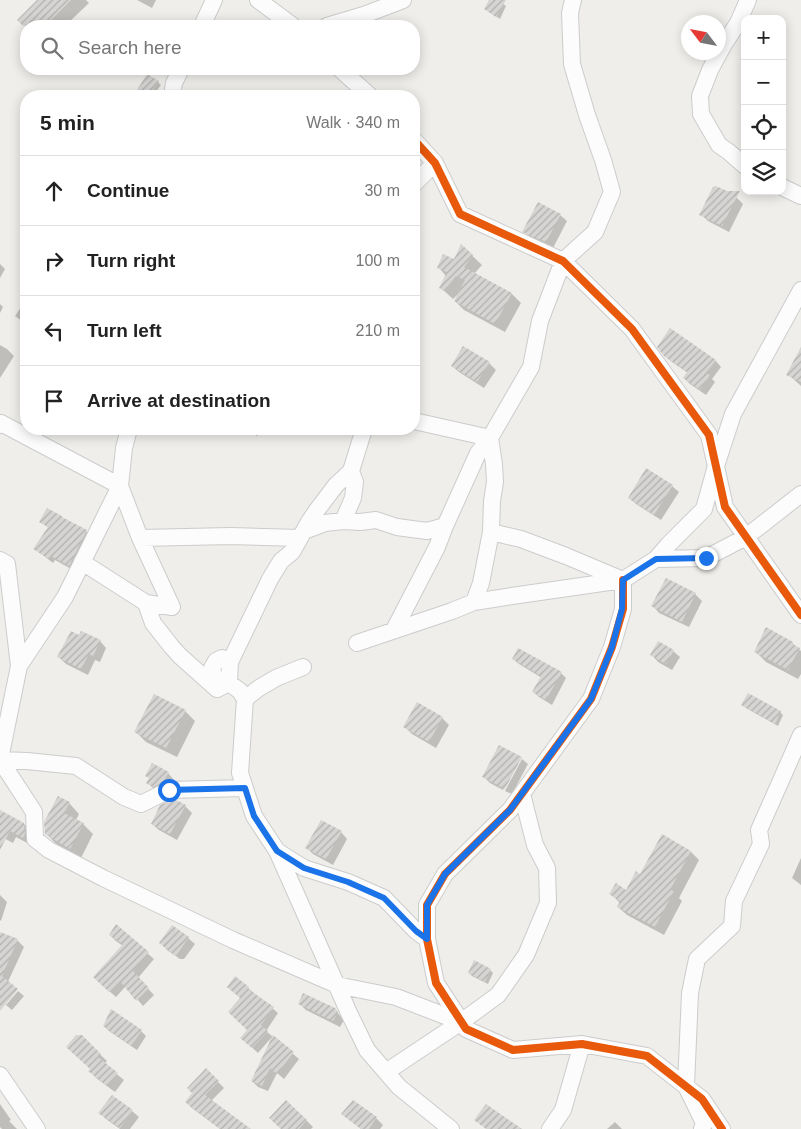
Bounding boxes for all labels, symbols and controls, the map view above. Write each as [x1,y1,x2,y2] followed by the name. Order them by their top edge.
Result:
[681,15,726,60] north arrow
[741,15,786,195] map controls
[741,15,786,60] button: +
[20,20,420,75] search box
[38,34,66,62] icon: search
[78,37,182,58] text: Search here
[741,60,786,105] button: −
[741,105,786,150] button: locate
[40,111,95,134] text: 5 min
[306,114,400,131] text: Walk · 340 m
[741,150,786,195] button: layers
[40,177,68,205] icon: ahead
[87,180,169,201] text: Continue
[364,182,400,199] text: 30 m
[40,247,68,275] icon: right
[87,250,175,271] text: Turn right
[356,252,400,269] text: 100 m
[40,317,68,345] icon: left
[87,320,162,341] text: Turn left
[356,322,400,339] text: 210 m
[40,387,68,415] icon: arrive
[87,390,271,411] text: Arrive at destination
[695,547,718,570] route end
[158,779,181,802] route start

